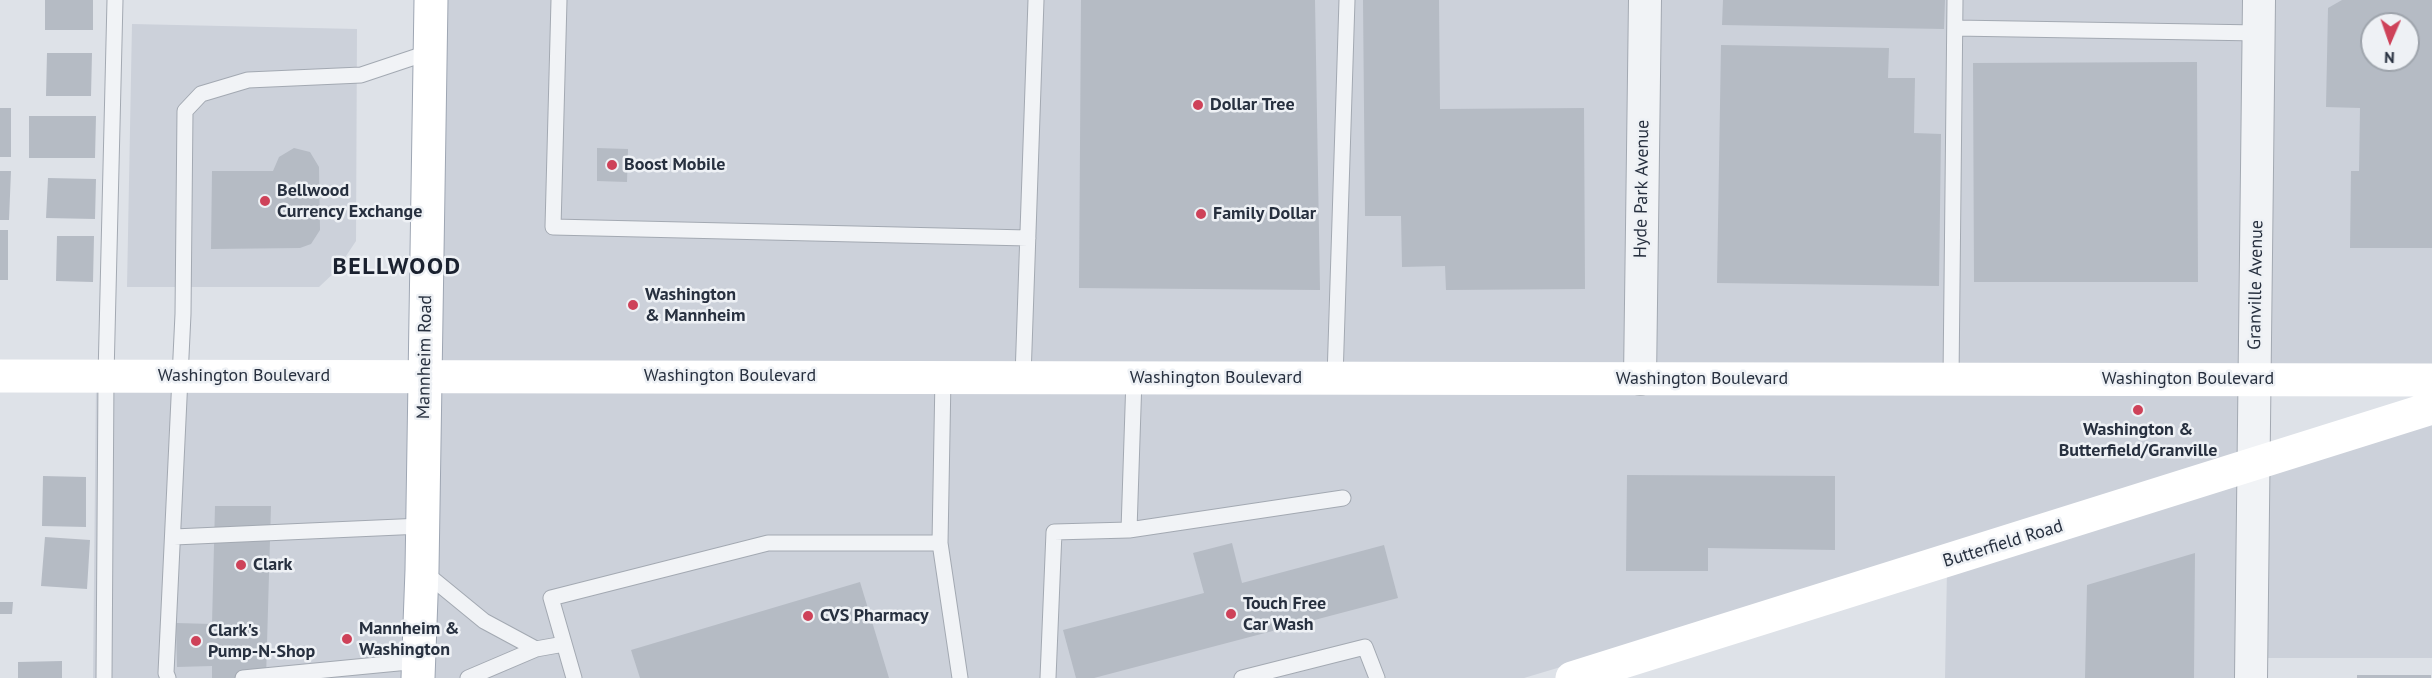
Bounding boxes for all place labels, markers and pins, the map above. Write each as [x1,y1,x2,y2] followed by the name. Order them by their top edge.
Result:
[1210,94,1295,116] place label: Dollar Tree
[1191,98,1205,112] marker: Dollar Tree
[624,154,725,176] place label: Boost Mobile
[605,158,619,172] marker: Boost Mobile
[277,180,422,222] place label: Bellwood Currency Exchange
[258,194,272,208] marker: Bellwood Currency Exchange
[1213,203,1316,225] place label: Family Dollar
[1194,207,1208,221] marker: Family Dollar
[645,284,745,326] place label: Washington & Mannheim
[626,298,640,312] marker: Washington & Mannheim
[2131,403,2145,417] marker: Washington & Butterfield/Granville
[2059,419,2217,462] place label: Washington & Butterfield/Granville
[253,554,292,576] place label: Clark
[234,558,248,572] marker: Clark
[1243,593,1326,636] place label: Touch Free Car Wash
[820,605,929,627] place label: CVS Pharmacy
[1224,607,1238,621] marker: Touch Free Car Wash
[801,609,815,623] marker: CVS Pharmacy
[359,618,459,660] place label: Mannheim & Washington
[208,620,315,662] place label: Clark's Pump-N-Shop
[340,632,354,646] marker: Mannheim & Washington
[189,634,203,648] marker: Clark's Pump-N-Shop

